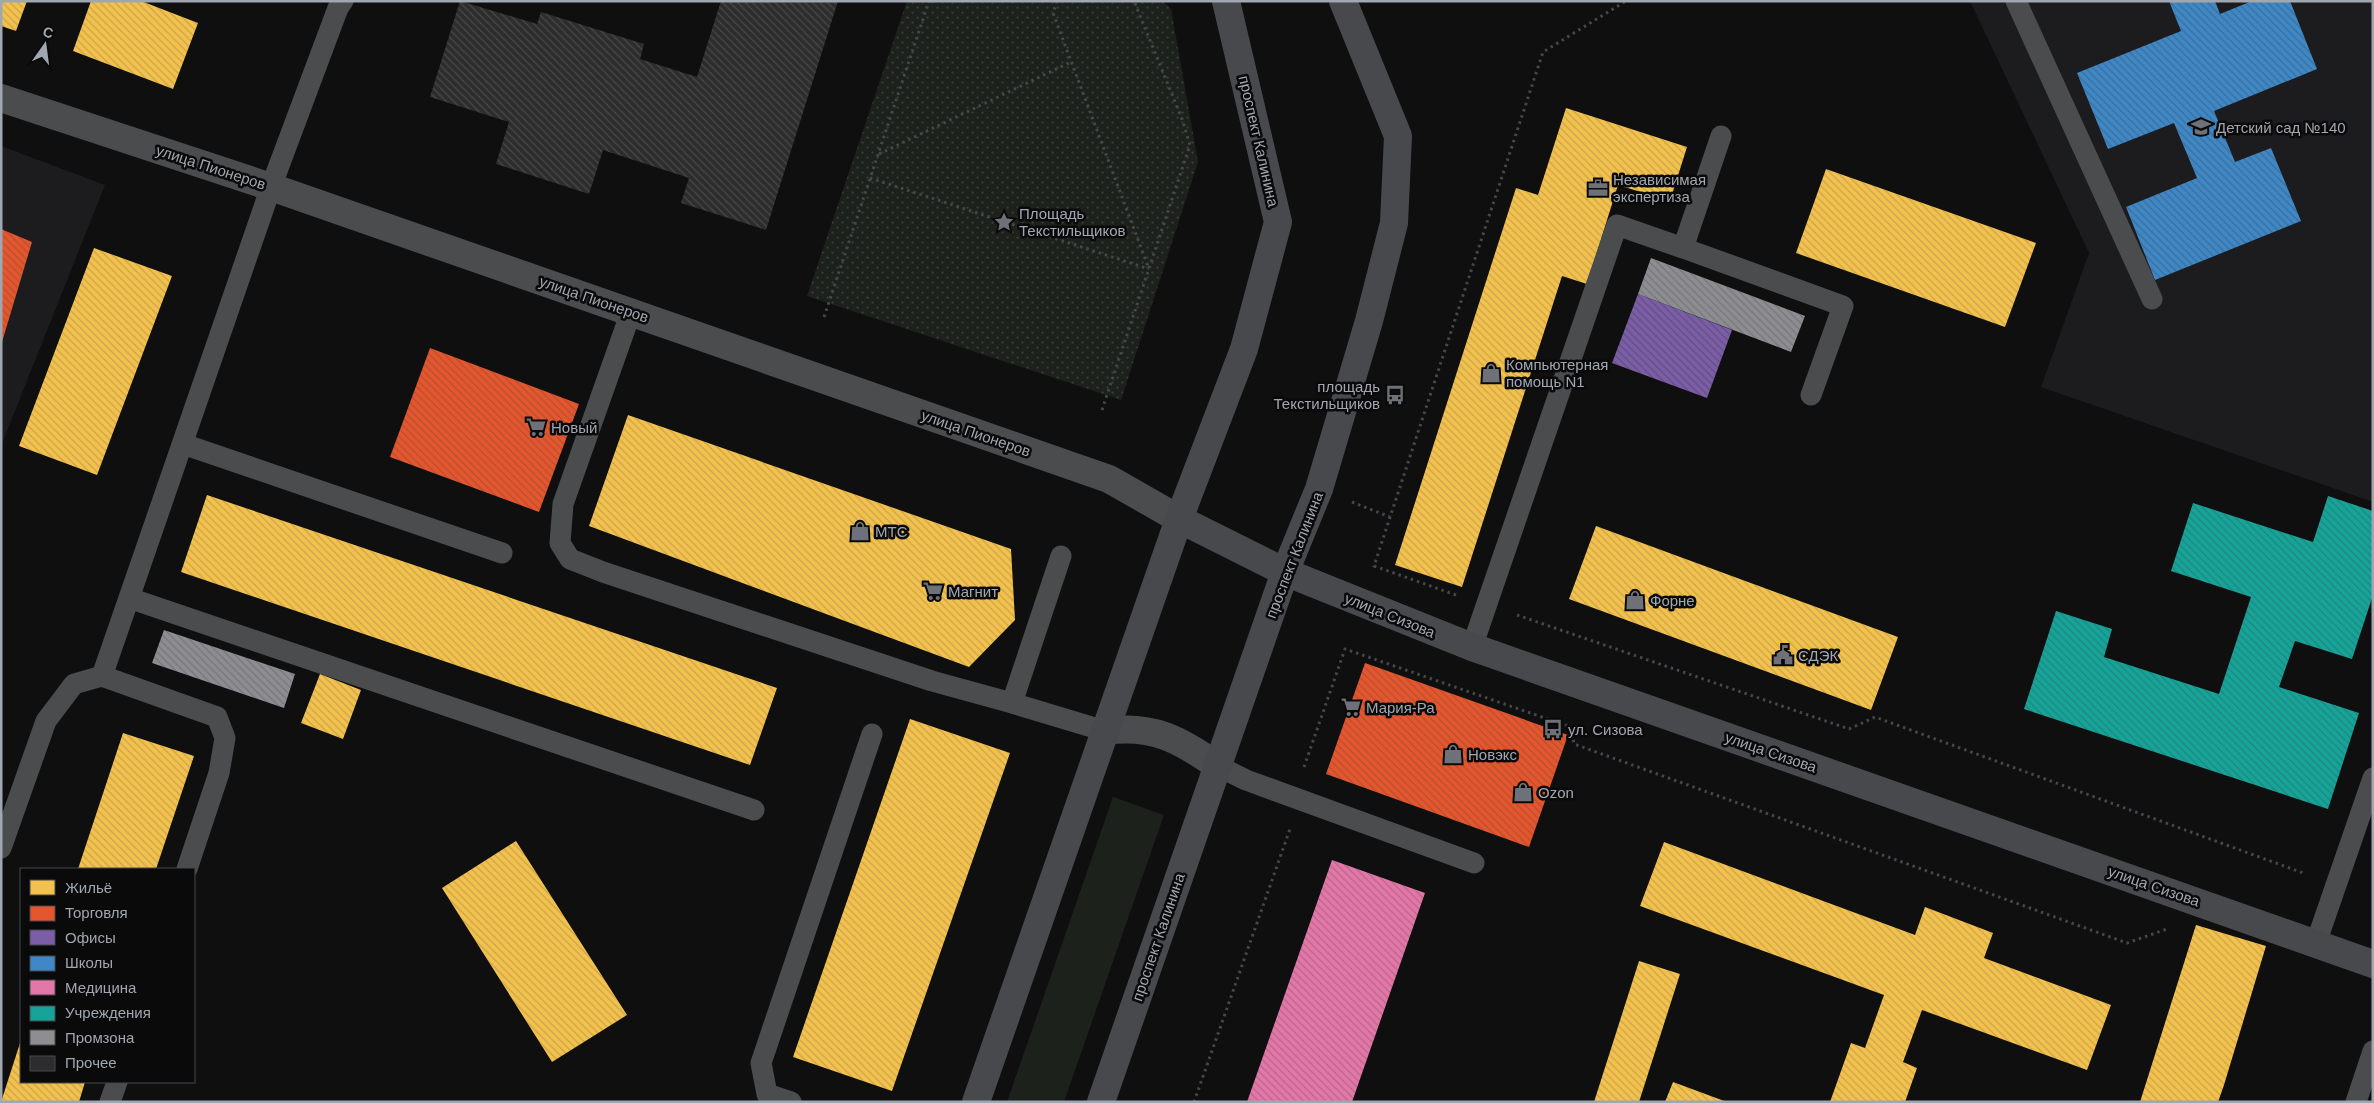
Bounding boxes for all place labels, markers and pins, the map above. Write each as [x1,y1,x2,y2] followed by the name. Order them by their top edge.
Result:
[2190,116,2212,138] school or university icon: Детский сад №140
[2216,119,2346,136] place label: Детский сад №140
[1613,171,1706,205] place label: Независимая экспертиза
[1587,177,1609,199] office icon: Независимая экспертиза
[1019,205,1126,239] place label: Площадь Текстильщиков
[993,211,1015,233] place icon: Площадь Текстильщиков
[1506,356,1608,390] place label: Компьютерная помощь N1
[1480,362,1502,384] shop icon: Компьютерная помощь N1
[1274,378,1380,412] place label: площадь Текстильщиков
[1384,384,1406,406] bus stop icon: площадь Текстильщиков
[525,416,547,438] supermarket icon: Новый
[551,419,597,436] place label: Новый
[849,520,871,542] shop icon: МТС
[875,523,908,540] place label: МТС
[922,580,944,602] supermarket icon: Магнит
[948,583,998,600] place label: Магнит
[1624,589,1646,611] shop icon: Форне
[1650,592,1695,609] place label: Форне
[1772,644,1794,666] public building icon: СДЭК
[1798,647,1838,664] place label: СДЭК
[1340,696,1362,718] supermarket icon: Мария-Ра
[1366,699,1435,716] place label: Мария-Ра
[1542,718,1564,740] bus stop icon: ул. Сизова
[1568,721,1643,738] place label: ул. Сизова
[1442,743,1464,765] shop icon: Новэкс
[1468,746,1518,763] place label: Новэкс
[1512,781,1534,803] shop icon: Ozon
[1538,784,1574,801] place label: Ozon

